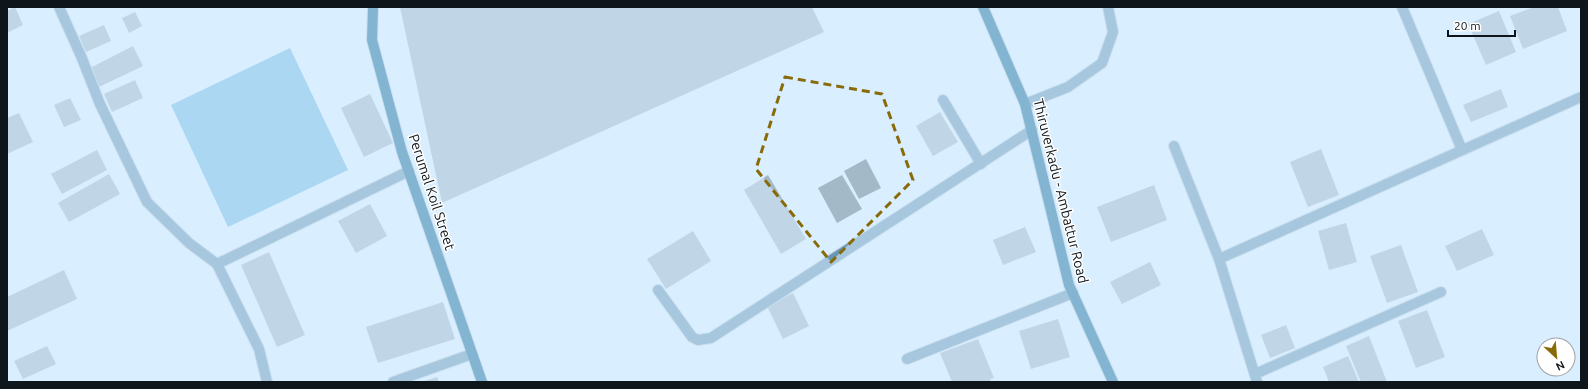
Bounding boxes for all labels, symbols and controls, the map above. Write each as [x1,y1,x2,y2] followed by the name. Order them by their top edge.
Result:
[1448,12,1515,38] scale bar
[1454,19,1481,32] text: 20 m
[1030,97,1092,285] street label: Thiruverkadu - Ambattur Road
[406,132,458,253] street label: Perumal Koil Street
[1536,337,1576,377] north arrow
[1554,359,1567,373] text: N

